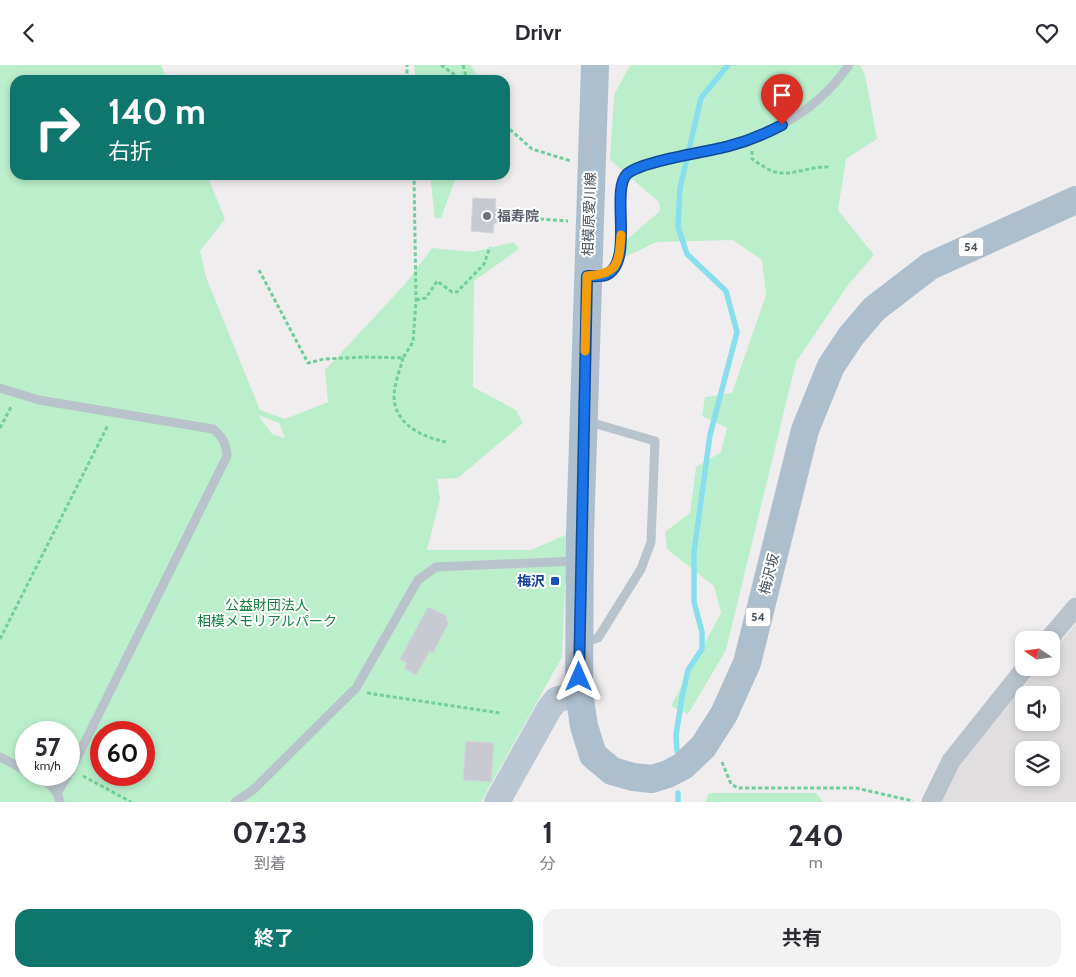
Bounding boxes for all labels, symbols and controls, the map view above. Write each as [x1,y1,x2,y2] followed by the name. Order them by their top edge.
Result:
[15,19,43,47] icon: back
[515,19,561,46] text: Drivr
[1033,19,1061,47] icon: heart
[761,74,803,125] pin
[768,81,796,109] icon: arrive
[108,90,206,133] text: 140 m
[25,95,90,160] icon: right
[108,138,152,165] text: 右折
[579,172,599,256] street label: 相模原愛川線
[497,207,539,225] place label: 福寿院
[481,210,493,222] marker: 福寿院
[958,237,984,257] road number: 54
[755,551,783,597] street label: 梅沢坂
[517,572,545,590] place label: 梅沢
[549,575,561,587] marker: 梅沢
[197,596,337,630] park label: 公益財団法人 相模メモリアルパーク
[746,607,770,627] road number: 54
[1015,631,1060,676] north arrow
[1015,631,1060,786] map controls
[552,650,604,702] position arrow
[1015,686,1060,731] button: sound
[90,721,155,786] speed limit sign: 60
[34,732,61,762] text: 57
[1015,741,1060,786] button: layers
[34,758,61,773] text: km/h
[232,814,307,851] text: 07:23
[542,814,553,851] text: 1
[788,817,844,854] text: 240
[809,853,823,872] text: m
[254,854,286,873] text: 到着
[540,854,556,873] text: 分
[15,909,533,967] button: 終了
[543,909,1061,967] button: 共有

